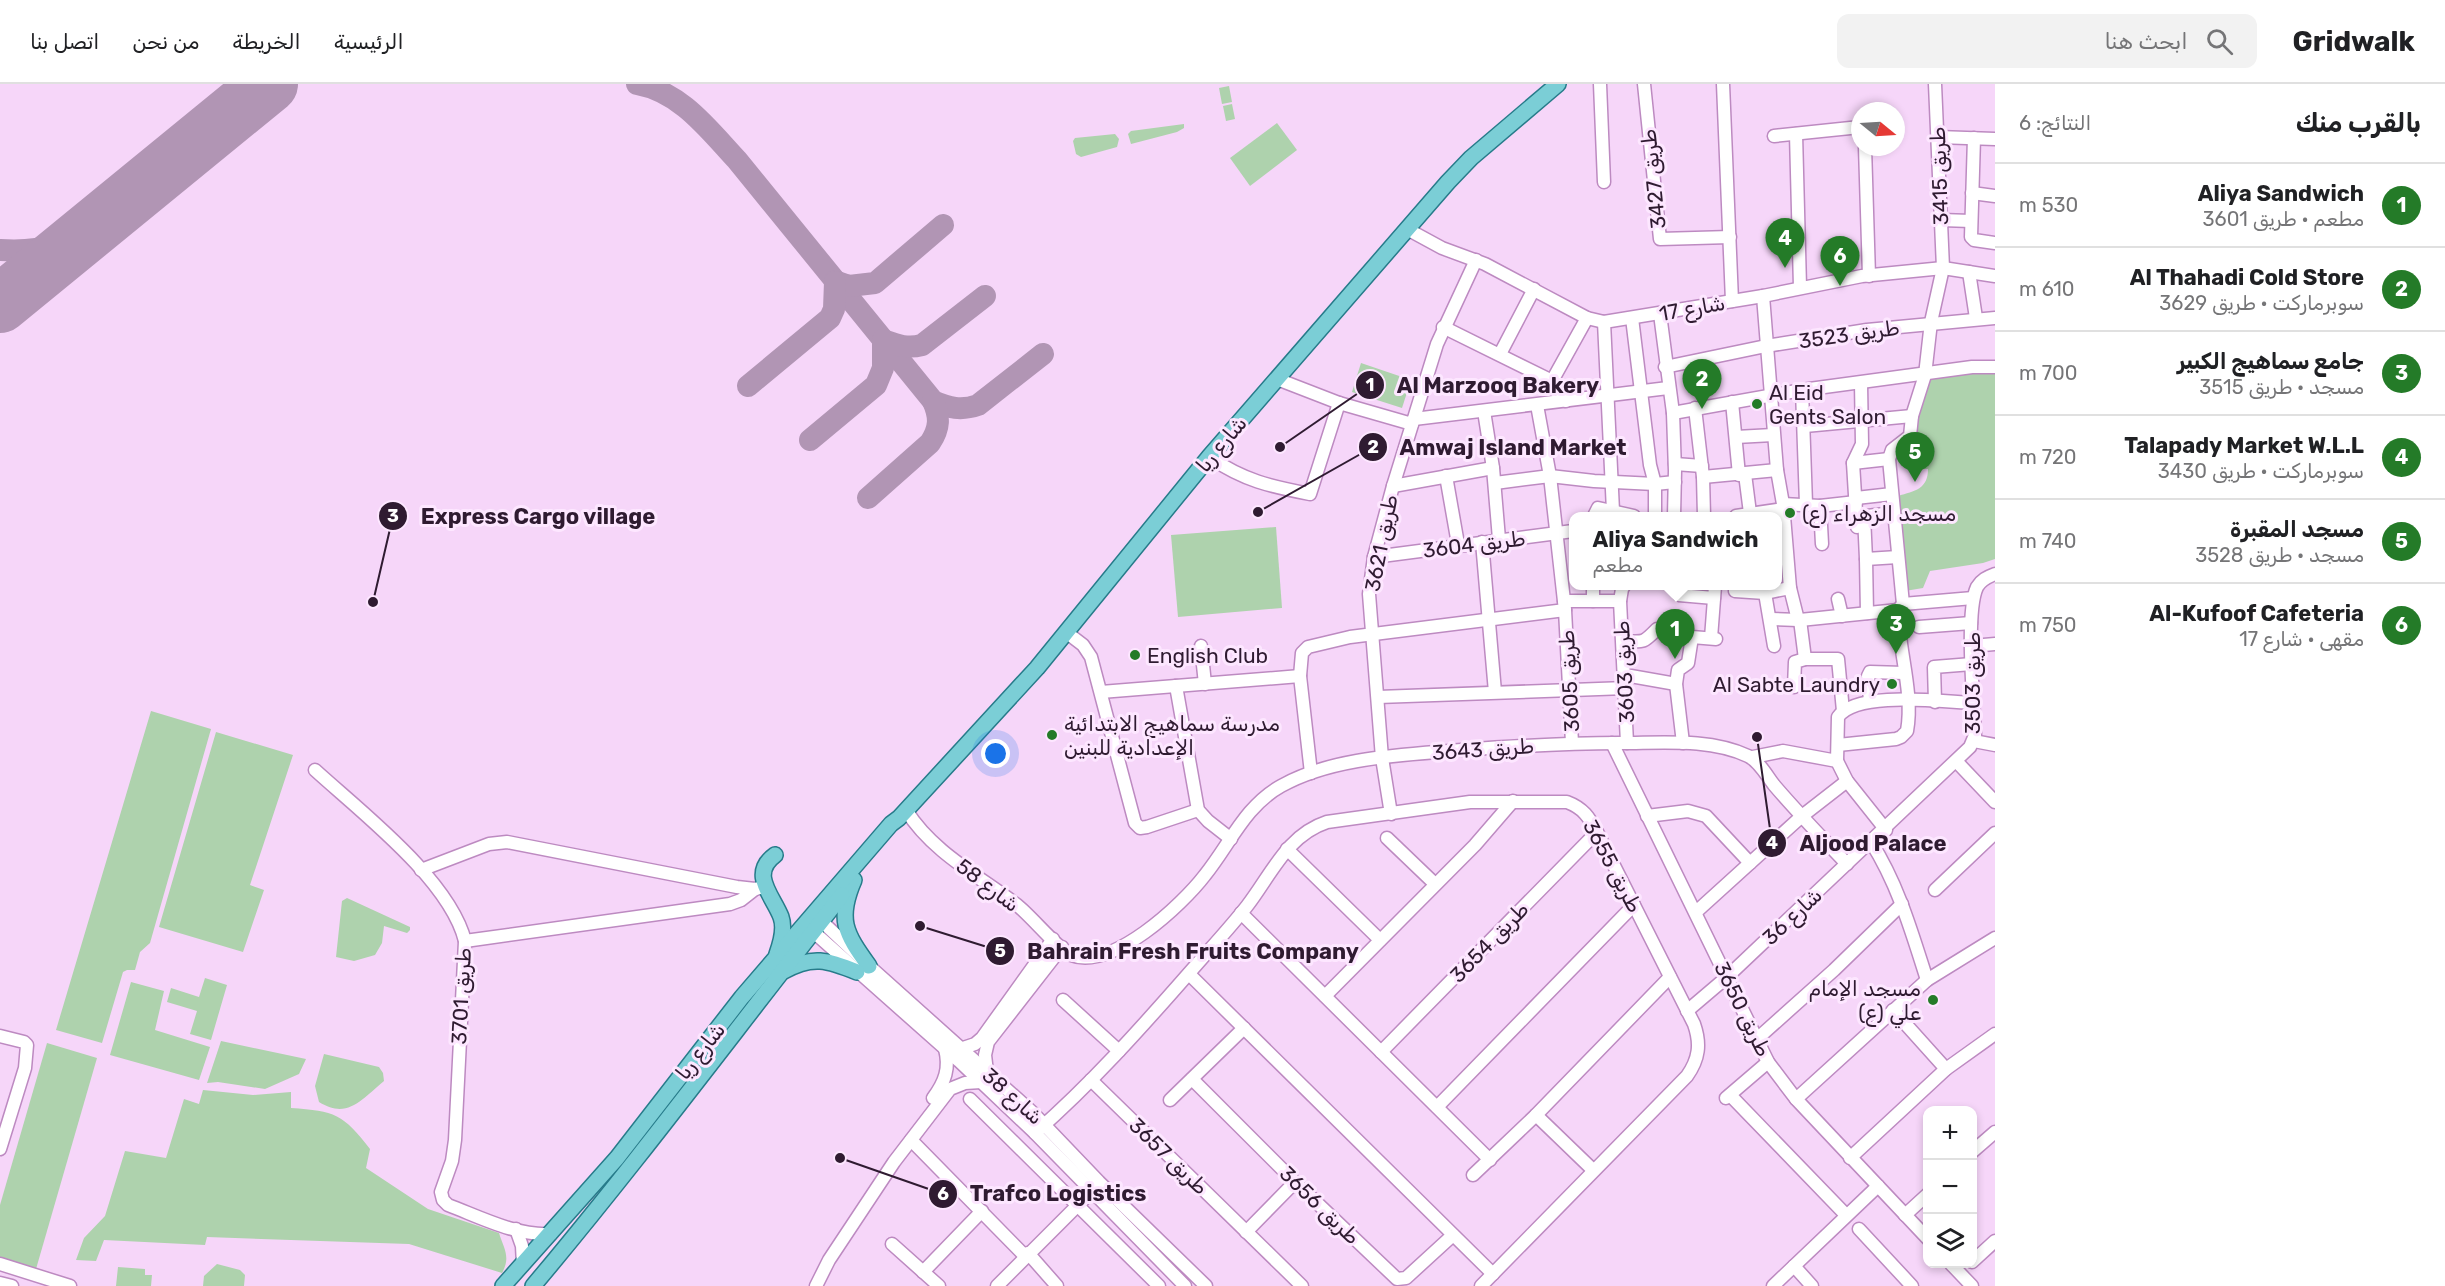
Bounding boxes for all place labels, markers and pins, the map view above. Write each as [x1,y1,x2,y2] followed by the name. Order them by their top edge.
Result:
[1766,218,1804,268] pin: 4
[1820,236,1860,286] pin: 6
[1682,360,1722,409] pin: 2
[1355,365,1611,405] callout: Al Marzooq Bakery
[1769,380,1886,429] place label: Al Eid Gents Salon
[1750,397,1764,411] marker: Al Eid Gents Salon
[1358,427,1639,467] callout: Amwaj Island Market
[1896,432,1934,482] pin: 5
[378,496,667,536] callout: Express Cargo village
[1802,501,1956,528] place label: مسجد الزهراء (ع)
[1783,506,1797,520] marker: مسجد الزهراء (ع)
[1876,604,1916,654] pin: 3
[1656,610,1694,659] pin: 1
[1147,643,1268,668] place label: English Club
[1128,648,1142,662] marker: English Club
[1713,672,1880,697] place label: Al Sabte Laundry
[1885,677,1899,691] marker: Al Sabte Laundry
[1064,711,1280,761] place label: مدرسة سماهيج الابتدائية الإعدادية للبنين
[1045,728,1059,742] marker: مدرسة سماهيج الابتدائية الإعدادية للبنين
[1757,823,1958,863] callout: Aljood Palace
[985,931,1371,971] callout: Bahrain Fresh Fruits Company
[1809,976,1921,1029] place label: مسجد الإمام علي (ع)
[1926,993,1940,1007] marker: مسجد الإمام علي (ع)
[928,1174,1159,1214] callout: Trafco Logistics

